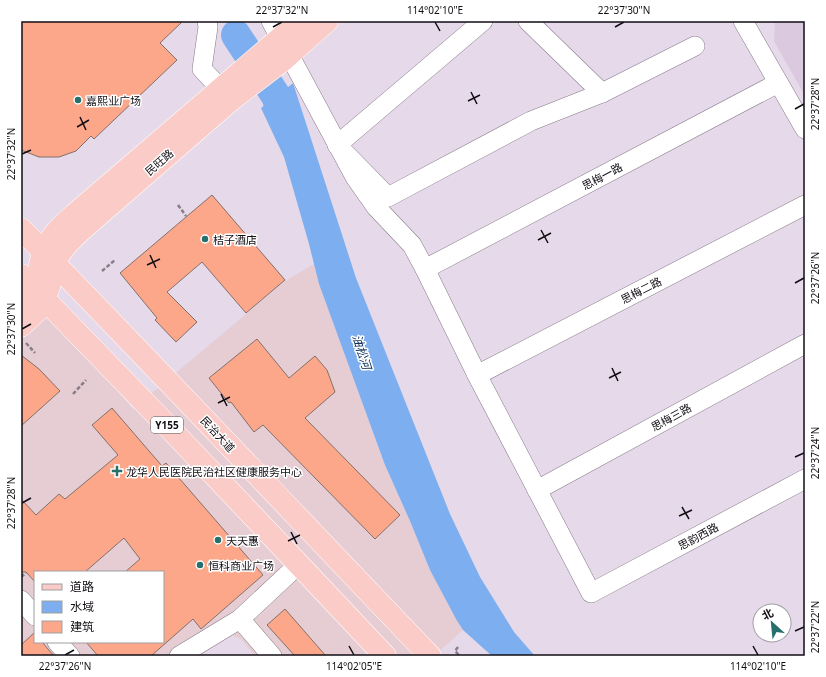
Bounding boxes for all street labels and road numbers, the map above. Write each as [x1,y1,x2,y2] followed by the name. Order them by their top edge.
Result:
[142,146,176,178] street label: 民旺路
[579,159,625,193] street label: 思梅一路
[618,273,664,307] street label: 思梅二路
[648,400,694,434] street label: 思梅三路
[198,413,238,455] street label: 民治大道
[151,417,183,433] road number: Y155
[675,519,721,553] street label: 思韵西路

